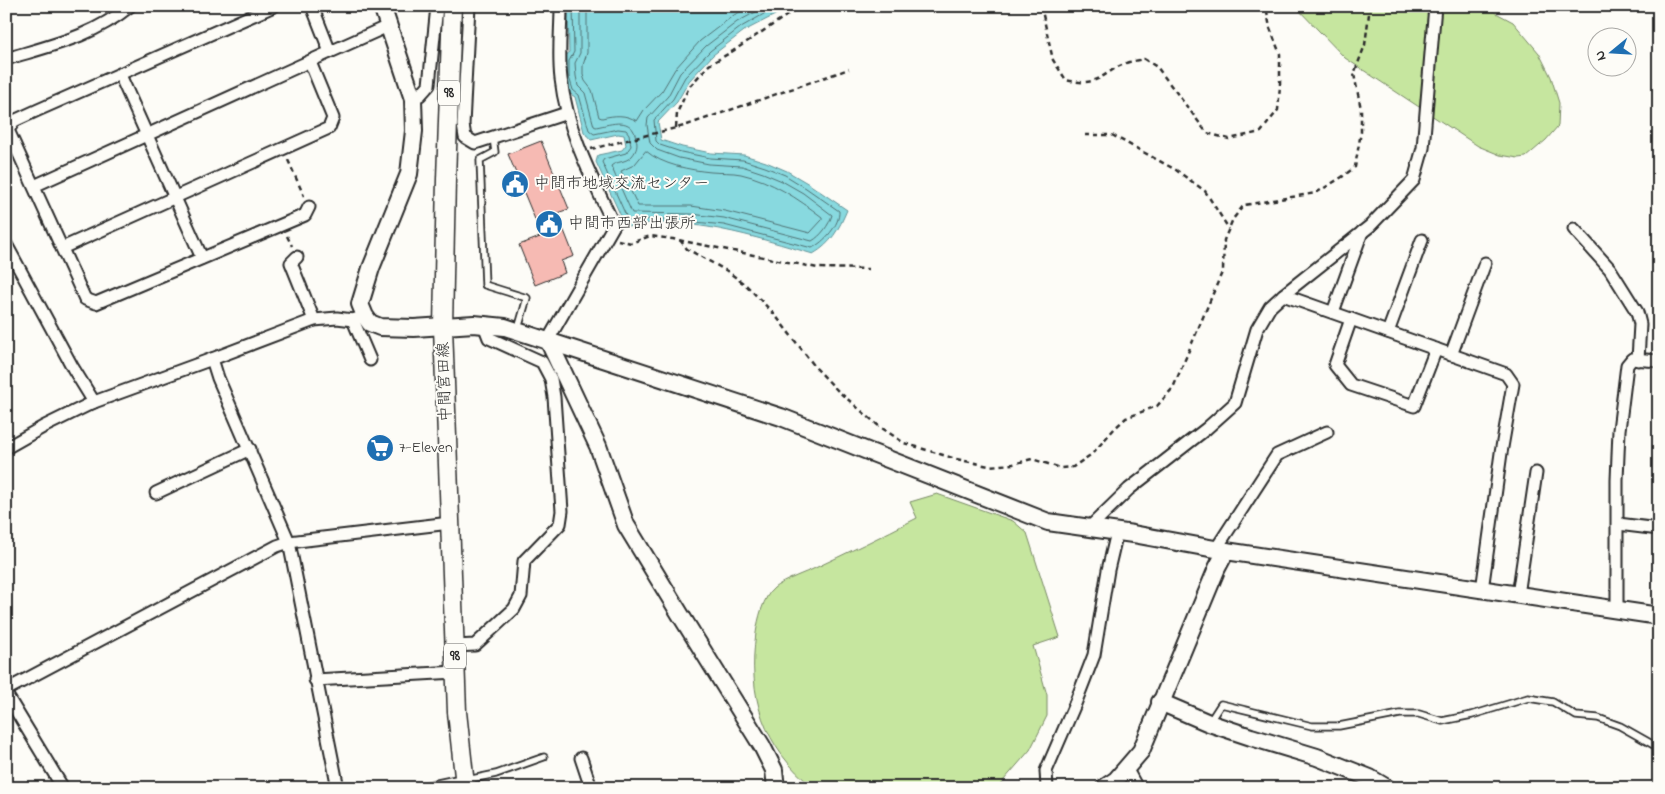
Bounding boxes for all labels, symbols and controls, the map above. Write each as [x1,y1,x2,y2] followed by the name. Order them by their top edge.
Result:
[1588,28,1638,78] north arrow
[1590,48,1613,63] text: N
[438,80,460,106] road number: 98
[500,169,530,199] public building icon: 中間市地域交流センター
[534,172,709,196] place label: 中間市地域交流センター
[534,209,564,239] public building icon: 中間市西部出張所
[568,212,696,236] place label: 中間市西部出張所
[432,342,458,422] street label: 中間宮田線
[365,433,395,463] supermarket icon: 7-Eleven
[399,436,453,460] place label: 7-Eleven
[444,644,466,668] road number: 98

